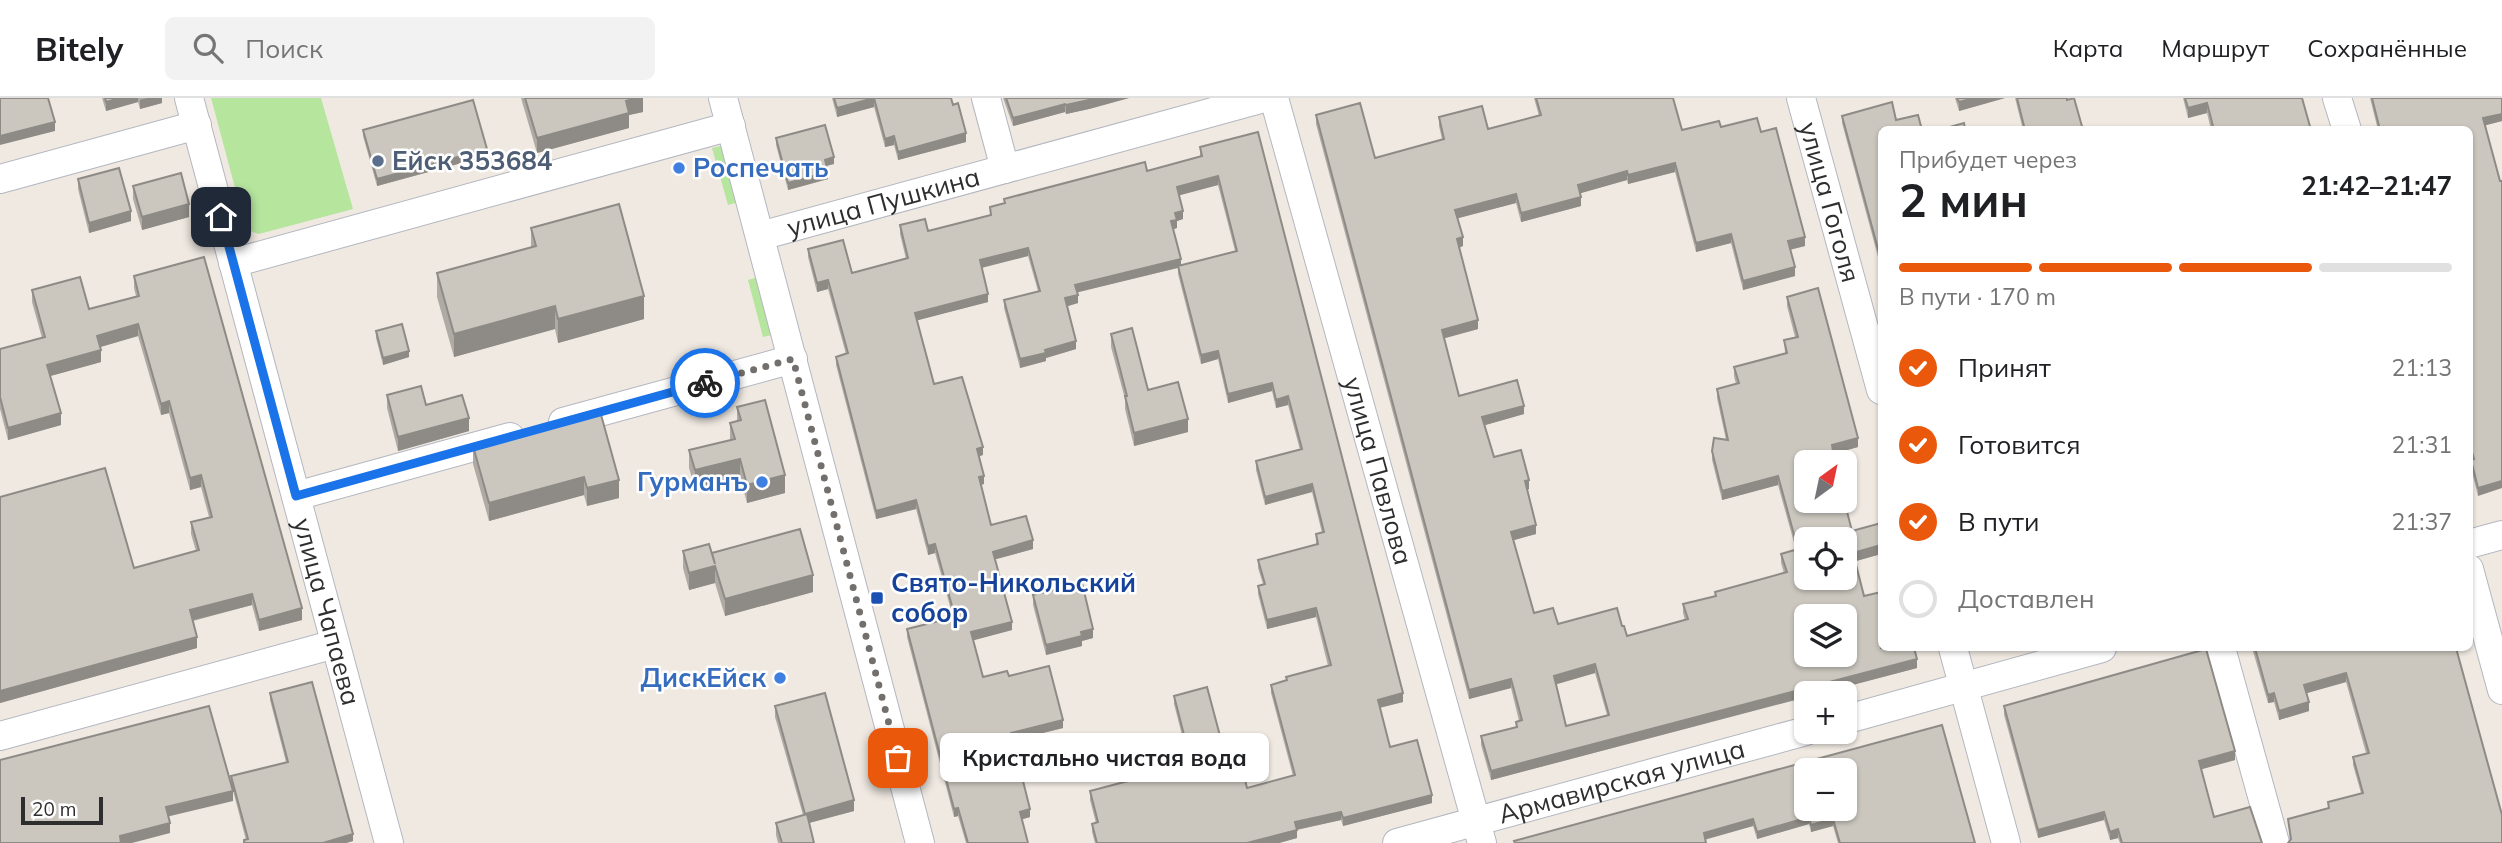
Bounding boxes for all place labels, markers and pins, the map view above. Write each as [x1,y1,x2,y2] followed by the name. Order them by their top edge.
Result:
[392,144,553,177] place label: Ейск 353684
[693,151,829,184] place label: Роспечать
[370,153,386,169] marker: Ейск 353684
[671,160,687,176] marker: Роспечать
[191,187,251,247] pin
[637,465,748,498] place label: Гурманъ
[754,474,770,490] marker: Гурманъ
[891,566,1136,629] place label: Свято-Никольский собор
[869,590,885,606] marker: Свято-Никольский собор
[641,661,766,694] place label: ДискЕйск
[772,670,788,686] marker: ДискЕйск
[868,728,928,788] pin
[940,734,1269,782] callout: Кристально чистая вода

